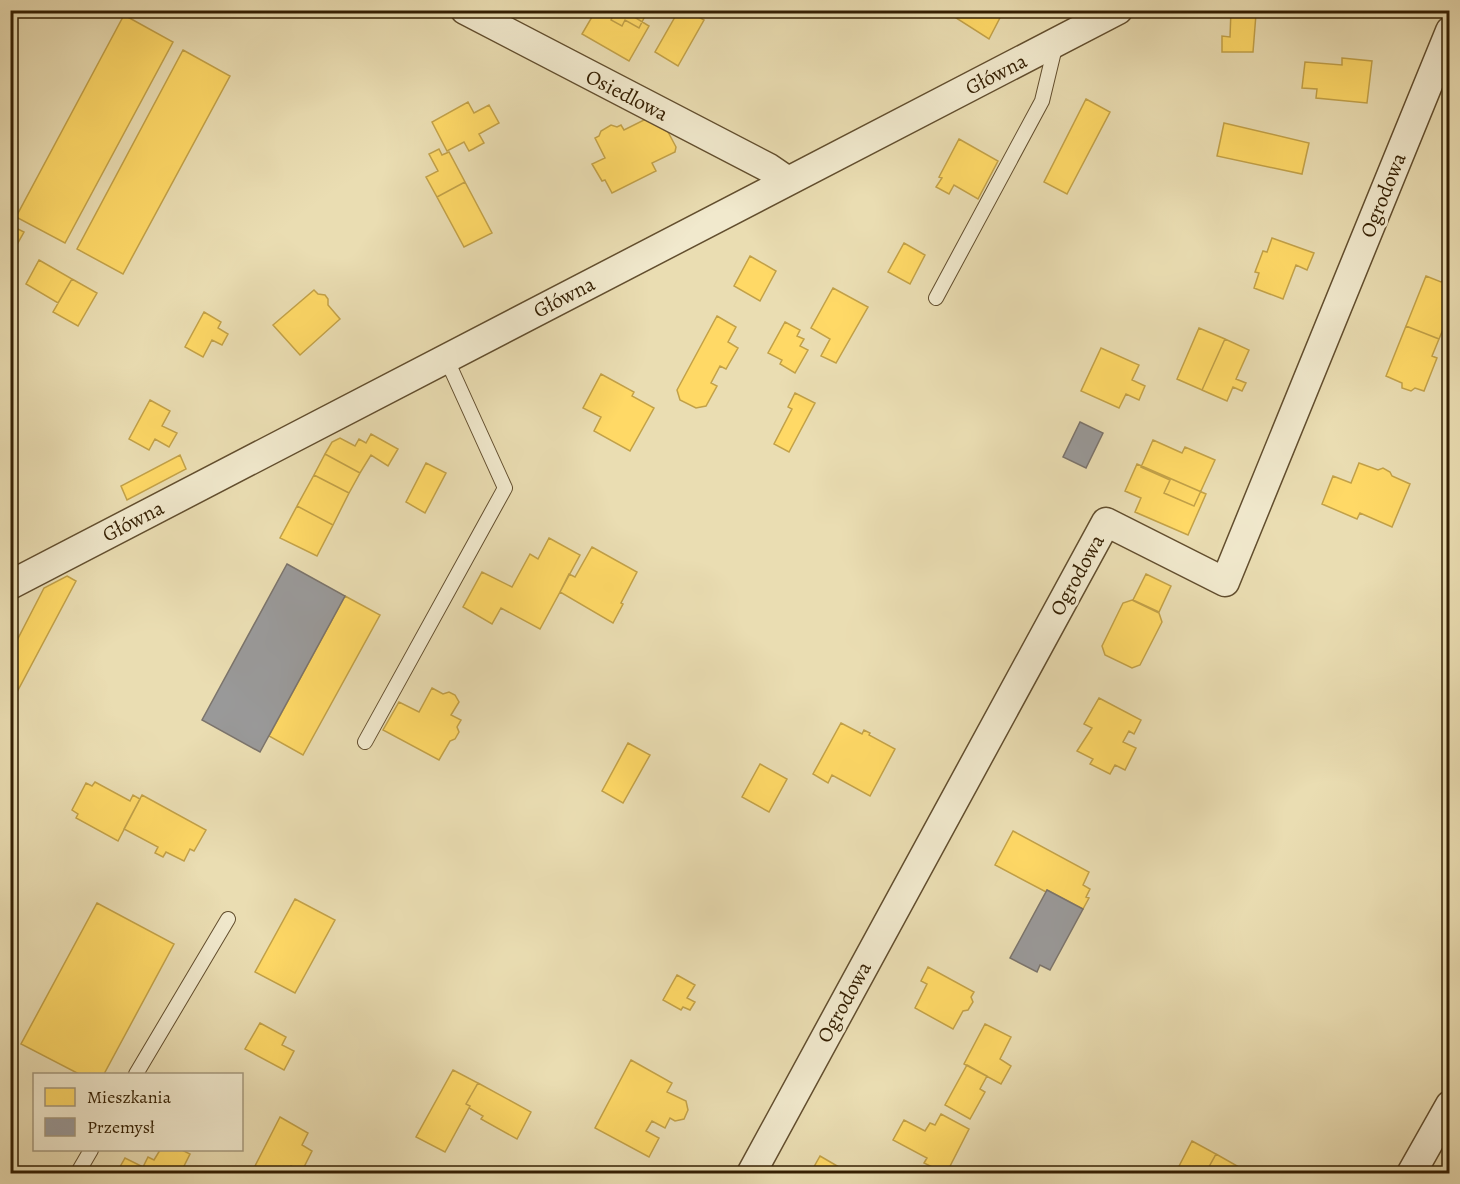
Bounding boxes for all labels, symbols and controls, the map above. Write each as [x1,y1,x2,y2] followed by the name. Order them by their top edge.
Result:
[960,47,1032,101] street label: Główna
[581,62,673,128] street label: Osiedlowa
[1353,148,1413,242] street label: Ogrodowa
[528,270,600,324] street label: Główna
[97,494,169,548] street label: Główna
[1043,529,1111,621] street label: Ogrodowa
[810,956,878,1048] street label: Ogrodowa
[33,1073,243,1151] legend
[87,1085,172,1109] text: Mieszkania
[87,1115,155,1139] text: Przemysł

